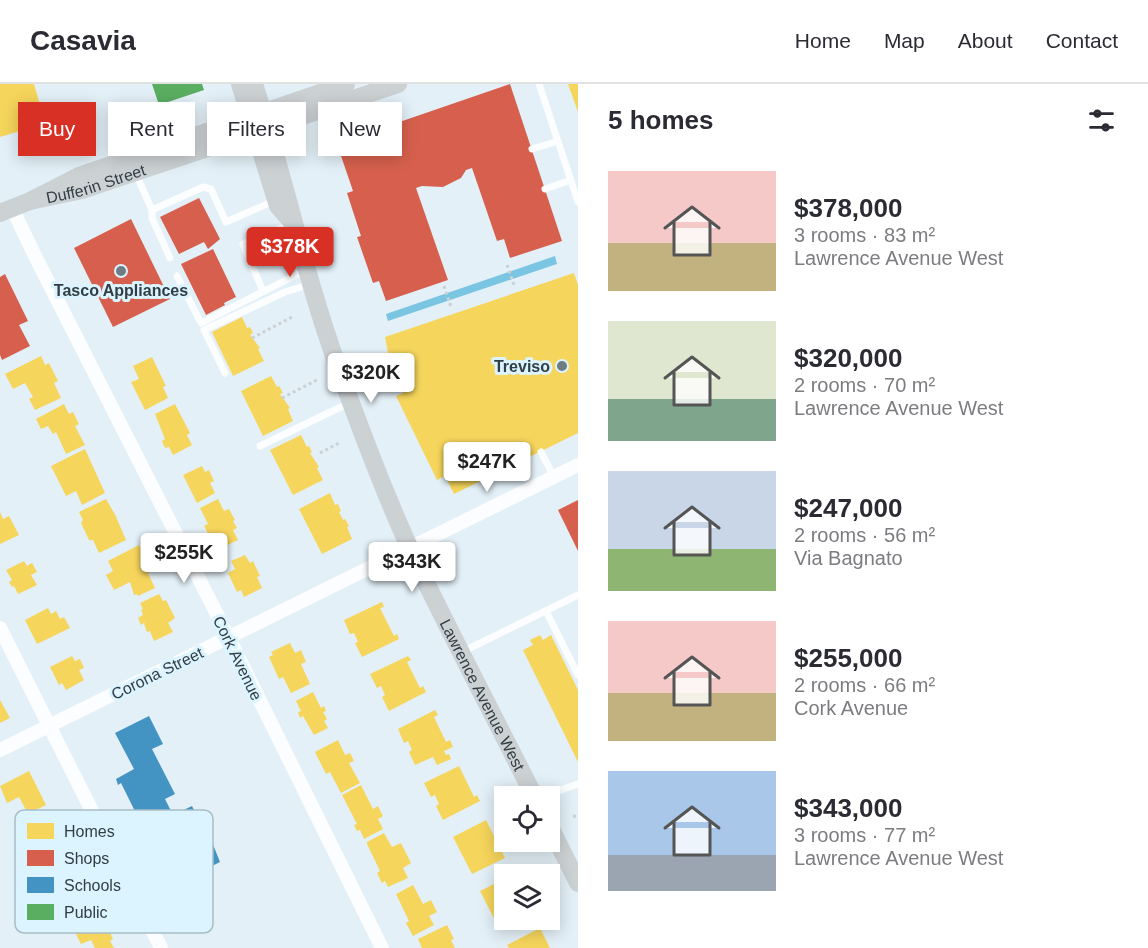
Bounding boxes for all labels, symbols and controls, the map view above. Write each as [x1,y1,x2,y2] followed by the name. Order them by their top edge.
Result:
[30,25,136,56] text: Casavia
[795,29,851,52] text: Home
[884,29,925,52] text: Map
[958,29,1013,52] text: About
[1046,29,1118,52] text: Contact
[18,102,96,156] chip: Buy
[108,102,195,156] chip: Rent
[207,102,306,156] chip: Filters
[318,102,402,156] chip: New
[1085,104,1118,137] icon: filters
[608,105,714,135] text: 5 homes
[45,161,148,206] street label: Dufferin Street
[794,193,902,223] text: $378,000
[656,195,728,267] icon: home
[794,224,935,246] text: 3 rooms · 83 m²
[248,227,332,278] pin: $378K
[261,235,319,257] text: $378K
[794,247,1003,269] text: Lawrence Avenue West
[114,264,128,278] marker: Tasco Appliances
[54,282,188,299] place label: Tasco Appliances
[794,343,902,373] text: $320,000
[656,345,728,417] icon: home
[329,353,413,404] pin: $320K
[494,358,550,375] place label: Treviso
[555,359,569,373] marker: Treviso
[342,361,400,383] text: $320K
[794,374,935,396] text: 2 rooms · 70 m²
[794,397,1003,419] text: Lawrence Avenue West
[445,442,529,493] pin: $247K
[458,450,516,472] text: $247K
[794,493,902,523] text: $247,000
[656,495,728,567] icon: home
[794,524,935,546] text: 2 rooms · 56 m²
[142,533,226,584] pin: $255K
[155,541,213,563] text: $255K
[370,542,454,593] pin: $343K
[794,547,903,569] text: Via Bagnato
[383,550,441,572] text: $343K
[210,613,265,703] street label: Cork Avenue
[437,617,528,774] street label: Lawrence Avenue West
[794,643,902,673] text: $255,000
[109,644,206,703] street label: Corona Street
[656,645,728,717] icon: home
[794,674,935,696] text: 2 rooms · 66 m²
[794,697,908,719] text: Cork Avenue
[494,786,560,930] map controls
[494,786,560,852] button: locate
[794,793,902,823] text: $343,000
[656,795,728,867] icon: home
[15,810,213,933] legend
[64,823,115,840] text: Homes
[794,824,935,846] text: 3 rooms · 77 m²
[794,847,1003,869] text: Lawrence Avenue West
[64,850,109,867] text: Shops
[494,864,560,930] button: layers
[64,877,121,894] text: Schools
[64,904,108,921] text: Public

